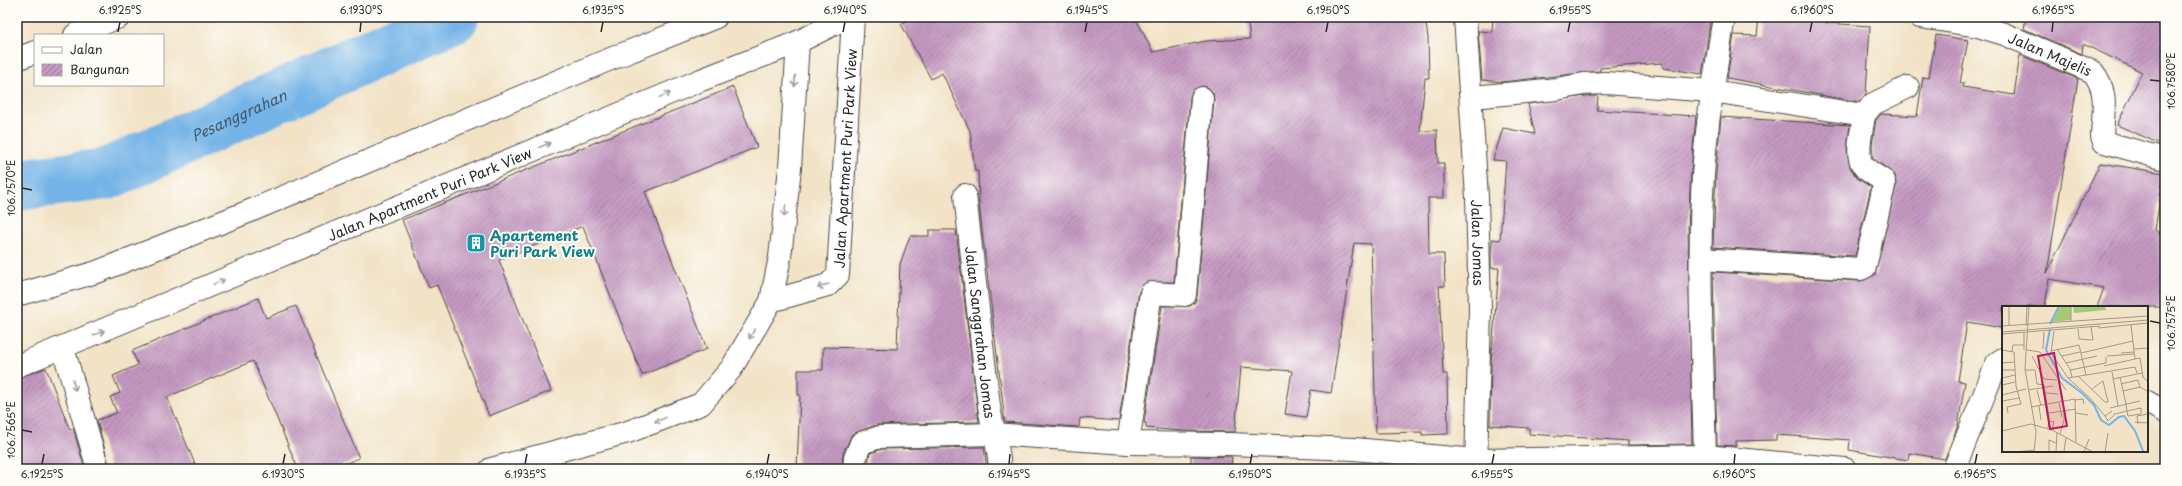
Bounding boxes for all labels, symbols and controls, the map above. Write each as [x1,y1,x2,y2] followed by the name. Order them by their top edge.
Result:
[98,2,142,17] text: 6.1925°S
[339,2,383,17] text: 6.1930°S
[582,2,624,17] text: 6.1935°S
[823,2,867,17] text: 6.1940°S
[1066,2,1108,17] text: 6.1945°S
[1306,2,1350,17] text: 6.1950°S
[1549,2,1591,17] text: 6.1955°S
[1790,2,1834,17] text: 6.1960°S
[2031,2,2075,17] text: 6.1965°S
[2005,27,2095,81] street label: Jalan Majelis
[34,34,164,86] legend
[70,40,103,58] text: Jalan
[828,48,862,269] street label: Jalan Apartment Puri Park View
[2163,52,2178,110] text: 106.7580°E
[70,60,129,78] text: Bangunan
[792,74,799,87] one-way arrow
[187,82,291,146] water label: Pesanggrahan
[659,91,671,98] one-way arrow
[324,141,535,246] street label: Jalan Apartment Puri Park View
[539,141,551,148] one-way arrow
[3,160,18,216] text: 106.7570°E
[1467,199,1490,286] street label: Jalan Jomas
[781,204,789,217] one-way arrow
[490,225,595,262] place label: Apartement Puri Park View
[465,232,487,254] building icon: Apartement Puri Park View
[960,245,1001,420] street label: Jalan Sanggrahan Jomas
[213,278,225,286] one-way arrow
[818,282,830,290] one-way arrow
[2163,295,2178,351] text: 106.7575°E
[2002,306,2148,452] inset map
[93,328,105,336] one-way arrow
[747,328,755,340] one-way arrow
[71,379,78,392] one-way arrow
[3,401,18,459] text: 106.7565°E
[655,416,667,424] one-way arrow
[20,466,64,481] text: 6.1925°S
[261,466,305,481] text: 6.1930°S
[504,466,546,481] text: 6.1935°S
[745,466,789,481] text: 6.1940°S
[988,466,1030,481] text: 6.1945°S
[1228,466,1272,481] text: 6.1950°S
[1471,466,1513,481] text: 6.1955°S
[1712,466,1756,481] text: 6.1960°S
[1953,466,1997,481] text: 6.1965°S

